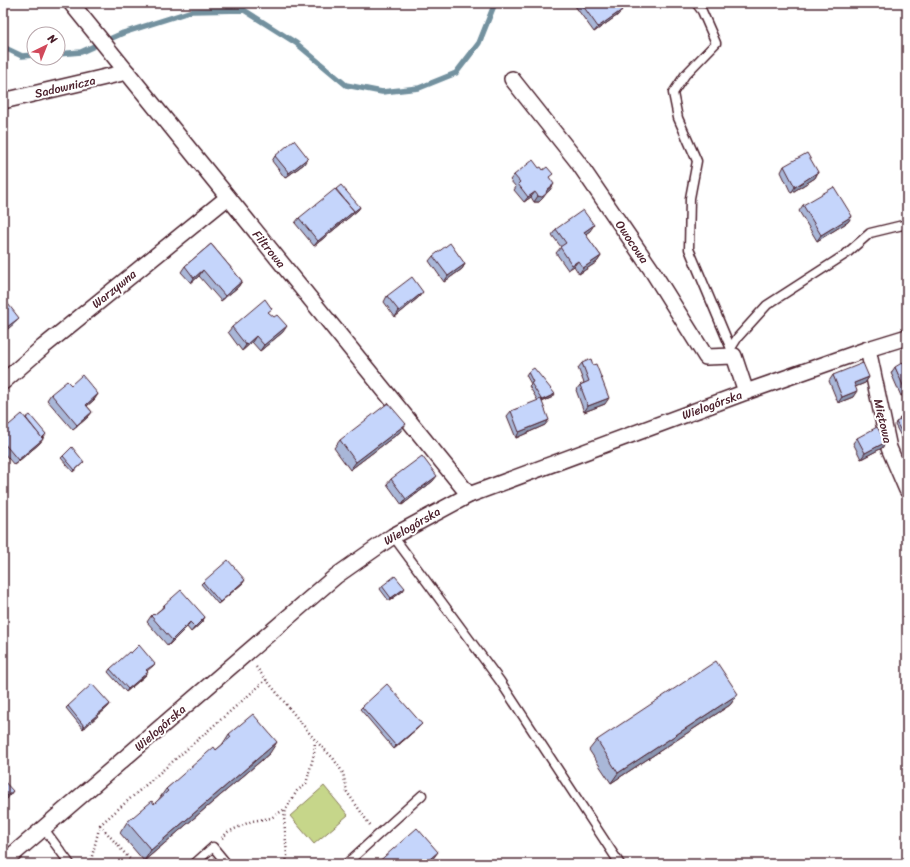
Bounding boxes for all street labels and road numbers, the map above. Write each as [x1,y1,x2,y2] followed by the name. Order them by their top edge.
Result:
[32,69,98,105] street label: Sadownicza
[609,216,655,268] street label: Owocowa
[247,225,291,273] street label: Filtrowa
[87,263,142,314] street label: Warzywna
[679,384,745,426] street label: Wielogórska
[867,397,899,445] street label: Miętowa
[379,501,445,551] street label: Wielogórska
[129,699,191,757] street label: Wielogórska

